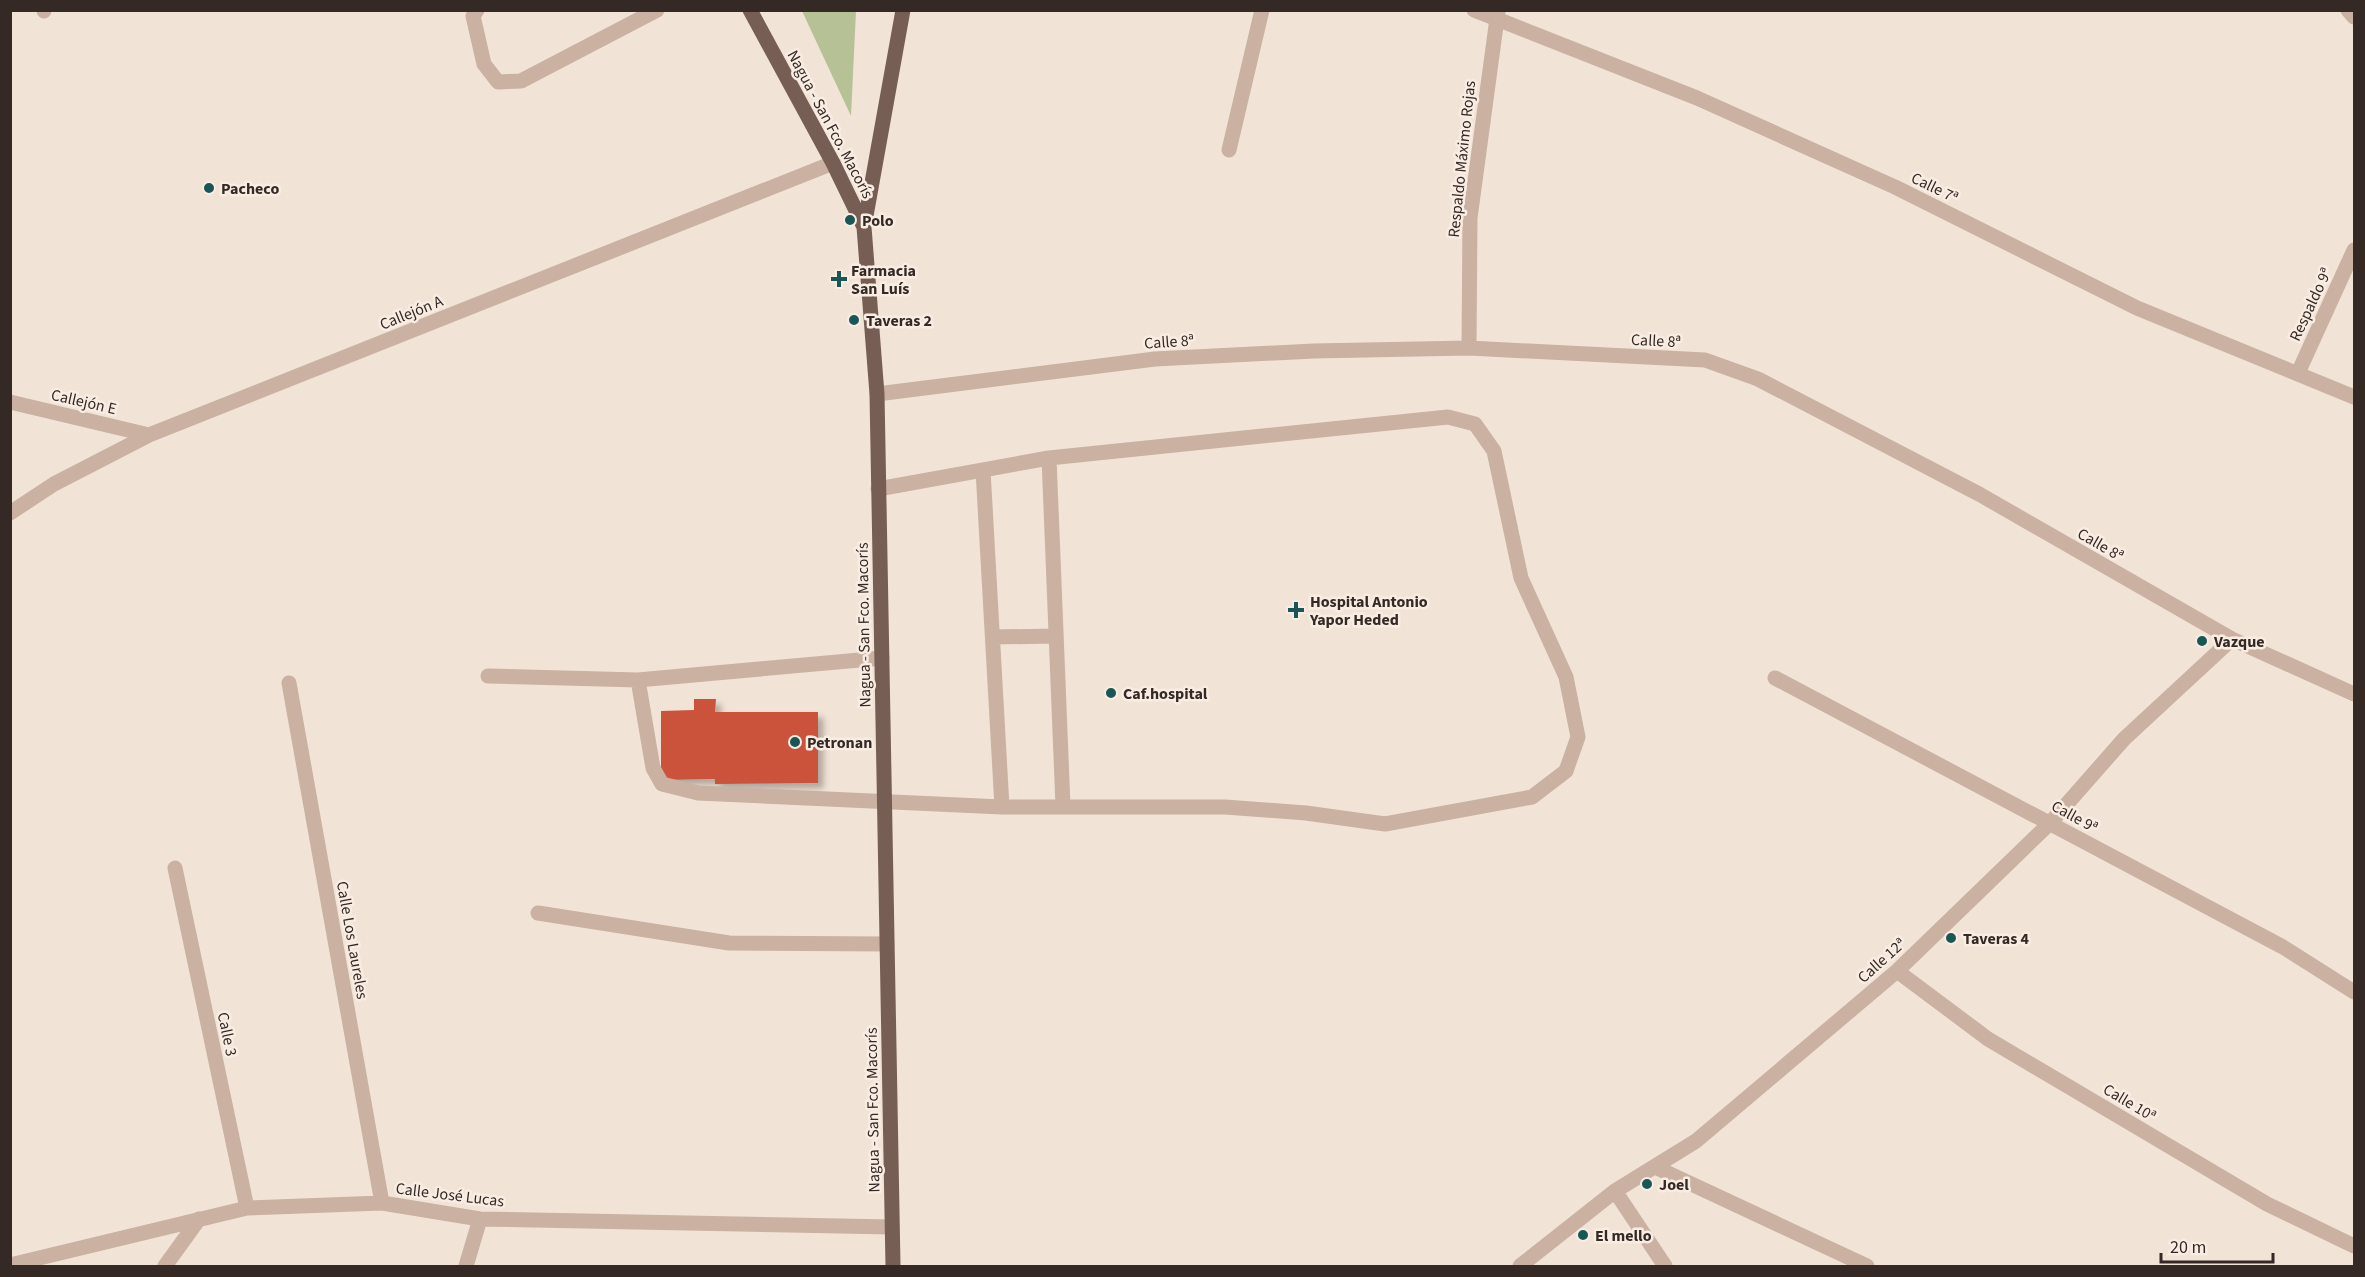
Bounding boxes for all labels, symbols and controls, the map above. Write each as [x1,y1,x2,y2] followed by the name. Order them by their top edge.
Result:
[782,46,879,203] street label: Nagua - San Fco. Macorís
[1443,79,1481,239] street label: Respaldo Máximo Rojas
[1907,167,1962,209] street label: Calle 7ª
[221,178,279,200] place label: Pacheco
[202,181,216,195] marker: Pacheco
[862,210,894,232] place label: Polo
[843,213,857,227] marker: Polo
[851,260,916,300] place label: Farmacia San Luís
[2284,264,2337,345] street label: Respaldo 9ª
[832,272,846,286] marker: Farmacia San Luís
[376,290,447,336] street label: Callejón A
[866,310,932,332] place label: Taveras 2
[847,313,861,327] marker: Taveras 2
[1143,329,1195,355] street label: Calle 8ª
[1630,329,1681,353] street label: Calle 8ª
[49,384,119,420] street label: Callejón E
[2073,523,2128,567] street label: Calle 8ª
[852,542,876,708] street label: Nagua - San Fco. Macorís
[1309,591,1428,631] place label: Hospital Antonio Yapor Heded
[1287,601,1305,619] marker: Hospital Antonio Yapor Heded
[2213,631,2265,653] place label: Vazque
[2195,634,2209,648] marker: Vazque
[1123,683,1208,705] place label: Caf.hospital
[1104,686,1118,700] marker: Caf.hospital
[807,732,872,754] place label: Petronan
[788,735,802,749] marker: Petronan
[2047,795,2102,839] street label: Calle 9ª
[331,880,373,1001] street label: Calle Los Laureles
[1963,928,2029,950] place label: Taveras 4
[1944,931,1958,945] marker: Taveras 4
[1853,933,1911,988] street label: Calle 12ª
[212,1010,242,1058] street label: Calle 3
[861,1027,885,1193] street label: Nagua - San Fco. Macorís
[2099,1079,2160,1127] street label: Calle 10ª
[1659,1174,1689,1196] place label: Joel
[395,1177,506,1213] street label: Calle José Lucas
[1640,1177,1654,1191] marker: Joel
[1595,1225,1652,1247] place label: El mello
[2161,1226,2274,1264] scale bar
[1576,1228,1590,1242] marker: El mello
[2170,1235,2206,1260] text: 20 m

